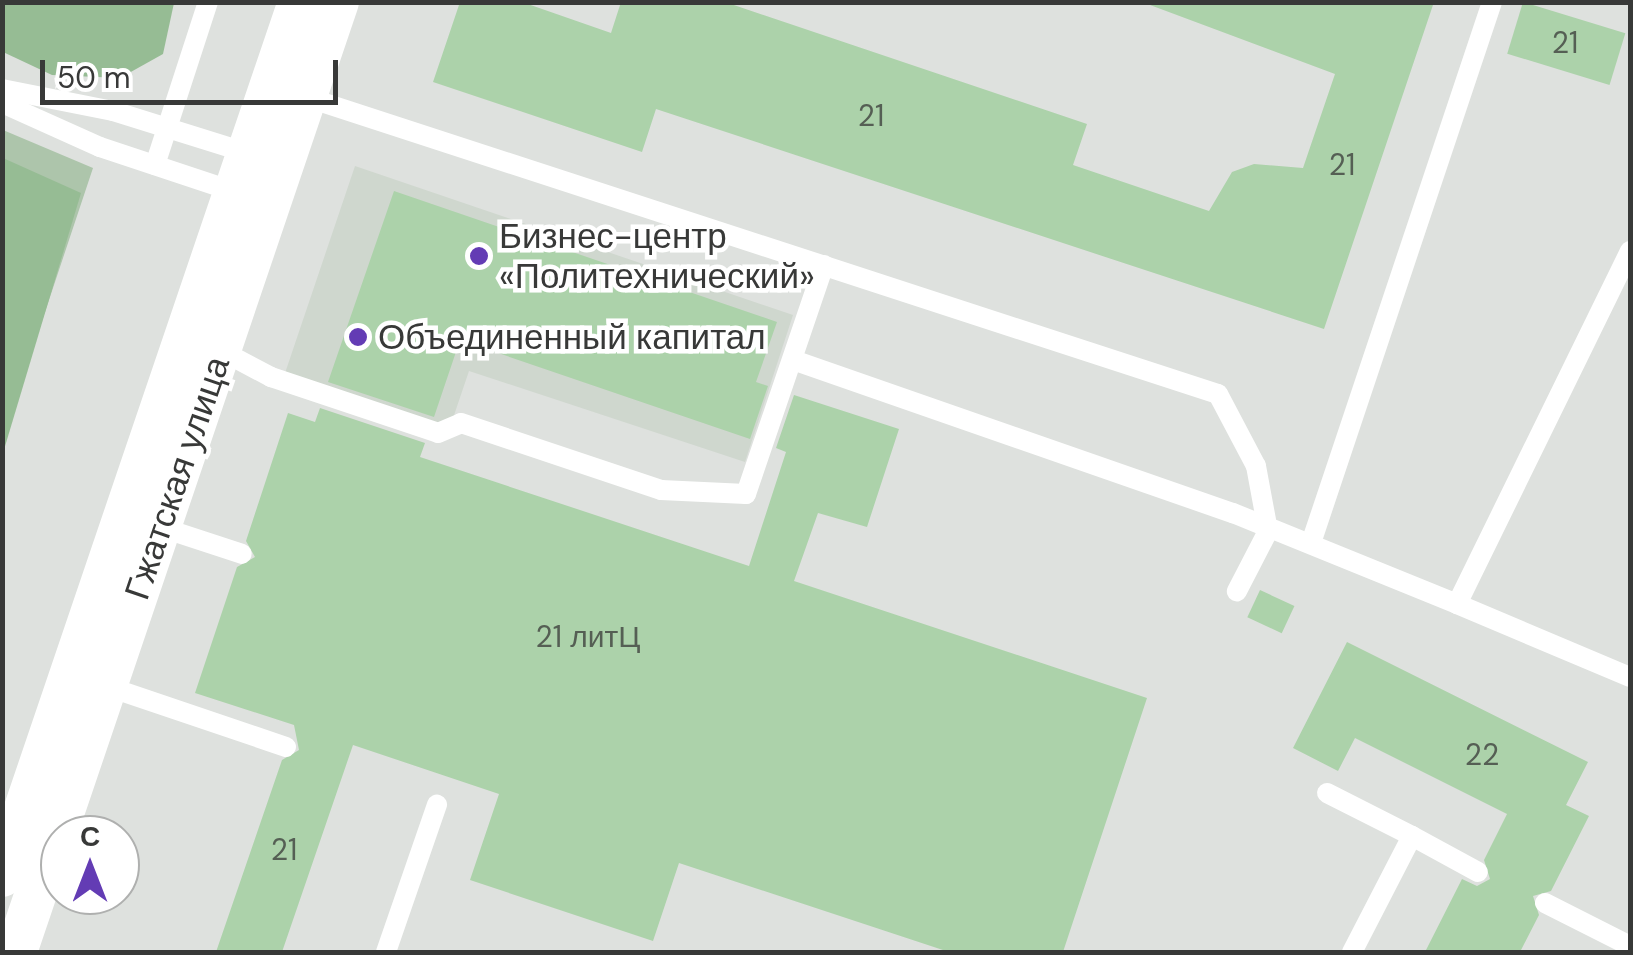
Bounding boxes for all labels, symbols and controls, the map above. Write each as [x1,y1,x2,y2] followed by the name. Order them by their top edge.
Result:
[1552,25,1578,61] house number: 21
[45,40,342,102] scale bar
[57,58,131,97] text: 50 m
[858,98,884,134] house number: 21
[1329,147,1355,183] house number: 21
[499,215,815,297] place label: Бизнес-центр «Политехнический»
[468,245,490,267] marker: Бизнес-центр «Политехнический»
[378,316,766,358] place label: Объединенный капитал
[347,326,369,348] marker: Объединенный капитал
[116,351,238,605] street label: Гжатская улица
[536,619,640,655] house number: 21 литЦ
[1465,737,1499,773] house number: 22
[40,815,140,915] north arrow
[80,818,100,855] text: С
[271,832,297,868] house number: 21

